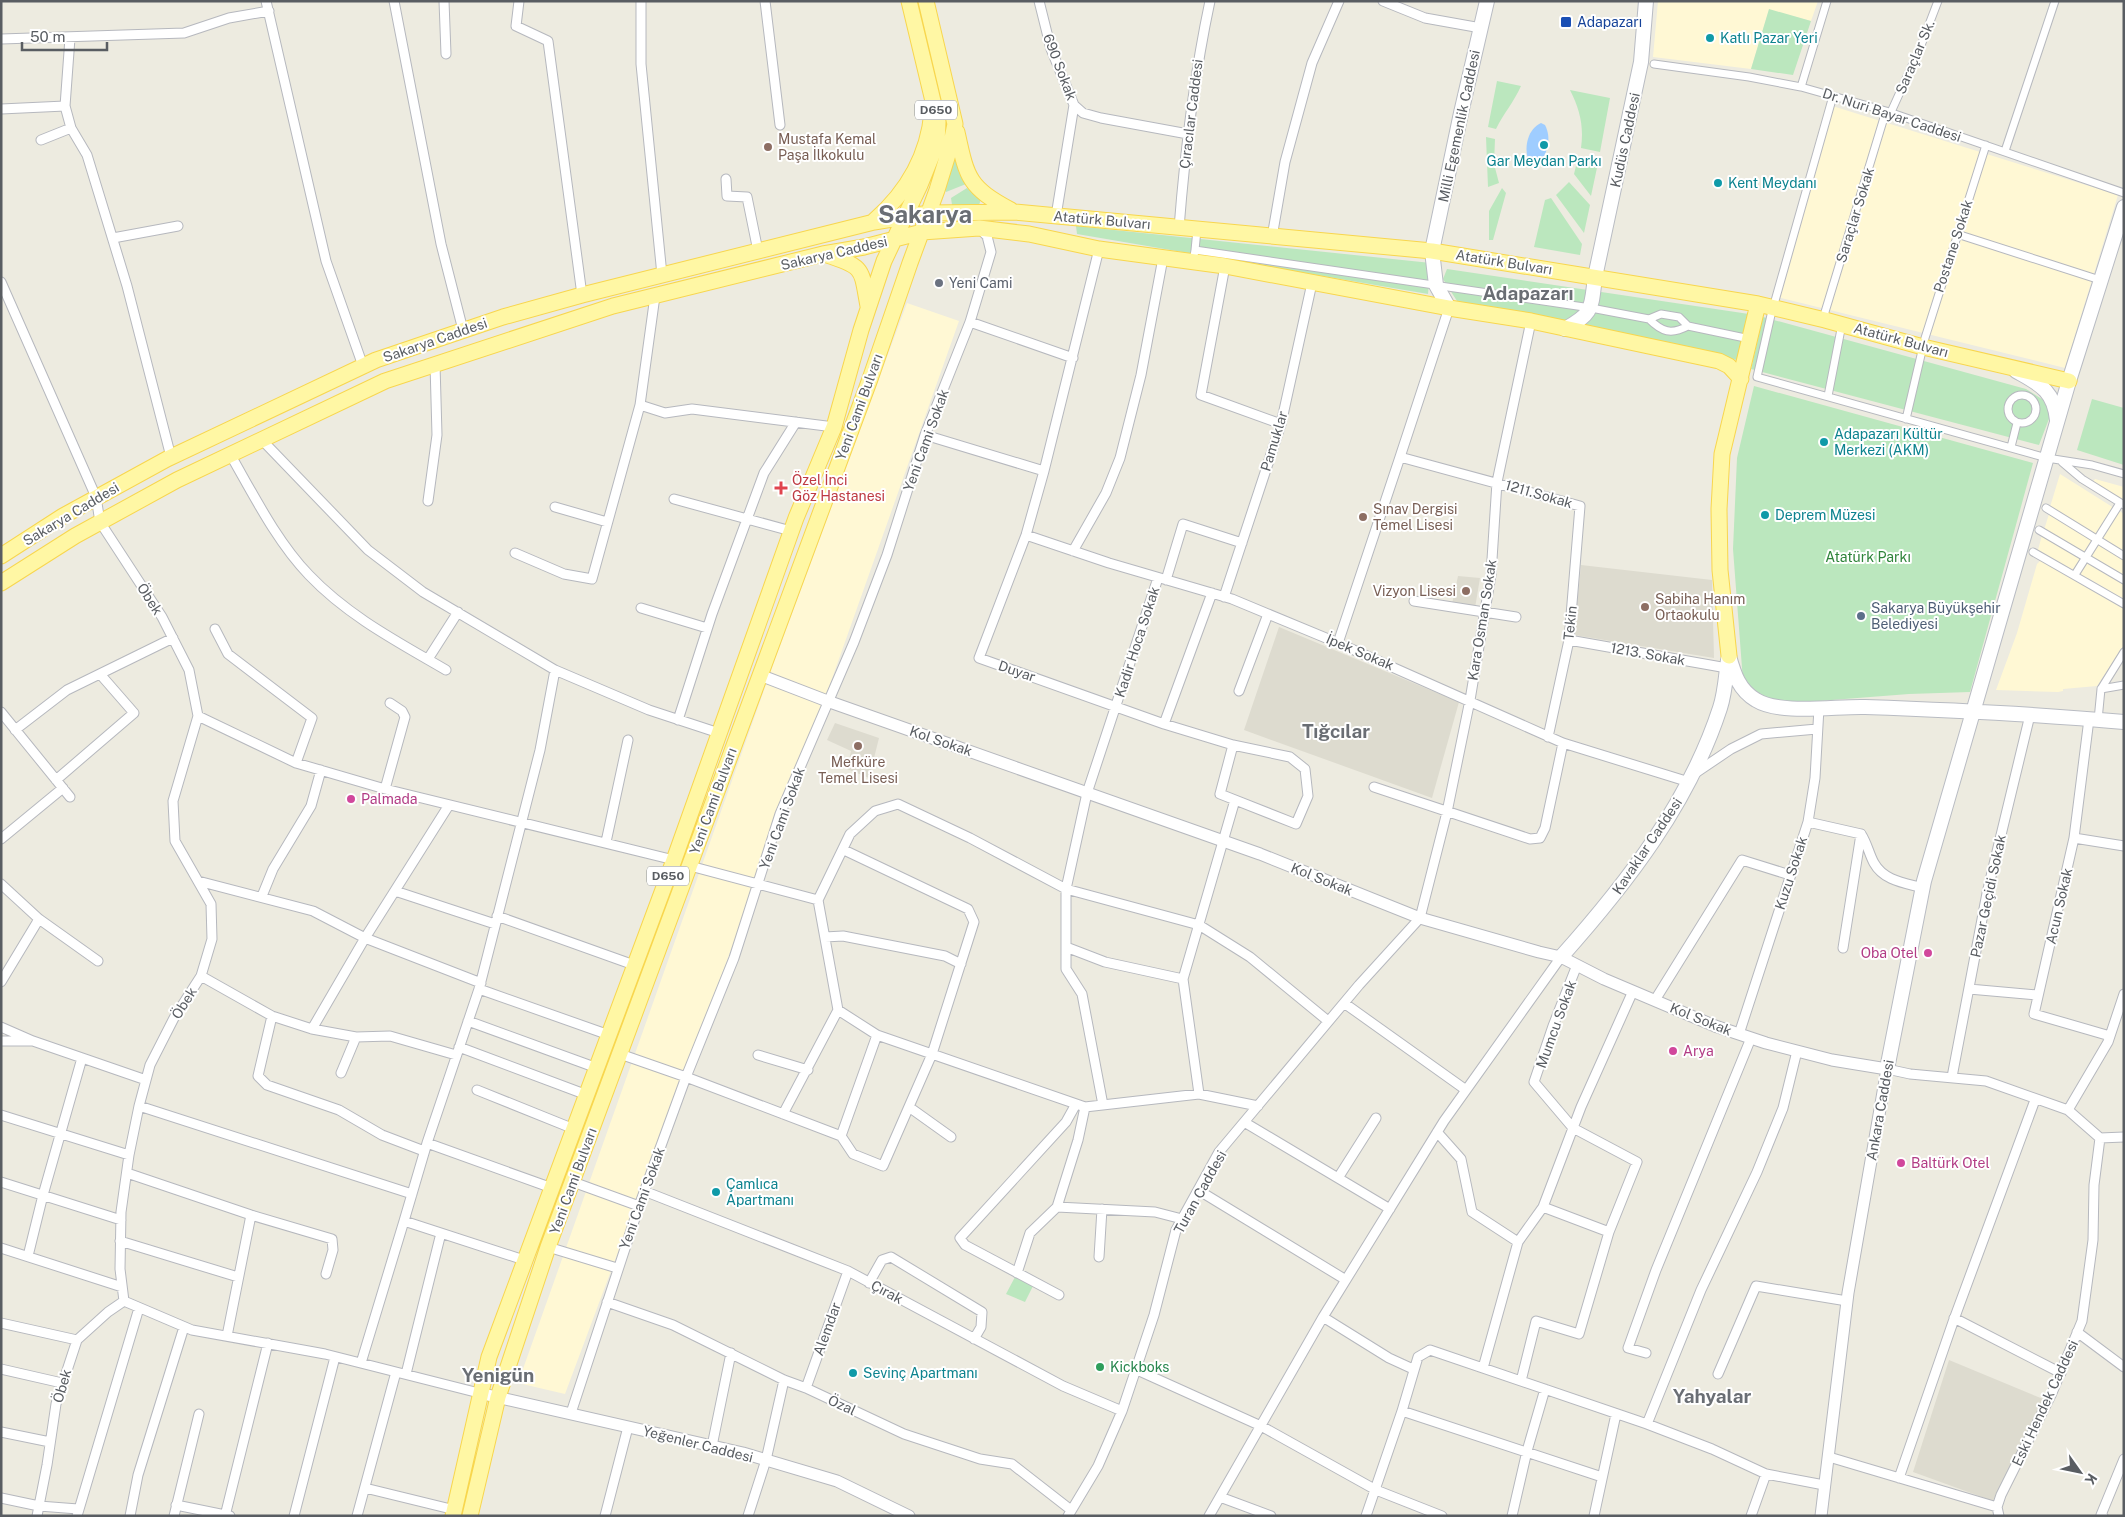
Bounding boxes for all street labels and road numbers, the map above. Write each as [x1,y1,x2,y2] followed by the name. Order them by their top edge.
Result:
[1892,18,1938,96] street label: Saraçlar Sk.
[1040,32,1080,103] street label: 690 Sokak
[1435,48,1483,204] street label: Milli Egemenlik Caddesi
[1176,58,1206,170] street label: Çıracılar Caddesi
[1821,85,1963,145] street label: Dr. Nuri Bayar Caddesi
[1607,91,1643,189] street label: Kudüs Caddesi
[915,100,957,120] road number: D650
[1833,165,1877,265] street label: Saraçlar Sokak
[1930,197,1976,294] street label: Postane Sokak
[1053,208,1151,232] street label: Atatürk Bulvarı
[779,233,889,273] street label: Sakarya Caddesi
[1455,246,1553,278] street label: Atatürk Bulvarı
[381,315,489,365] street label: Sakarya Caddesi
[1852,320,1950,360] street label: Atatürk Bulvarı
[832,352,886,462] street label: Yeni Cami Bulvarı
[900,387,952,493] street label: Yeni Cami Sokak
[1257,409,1291,473] street label: Pamuklar
[1504,477,1575,511] street label: 1211.Sokak
[20,479,122,549] street label: Sakarya Caddesi
[1465,558,1500,682] street label: Kara Osman Sokak
[134,579,168,618] street label: Öbek
[1111,584,1163,700] street label: Kadir Hoca Sokak
[1560,605,1580,641] street label: Tekin
[1324,629,1397,673] street label: İpek Sokak
[1609,640,1687,668] street label: 1213. Sokak
[996,657,1038,685] street label: Duyar
[908,723,975,759] street label: Kol Sokak
[686,746,740,856] street label: Yeni Cami Bulvarı
[756,765,808,871] street label: Yeni Cami Sokak
[1609,795,1685,897] street label: Kavaklar Caddesi
[1967,833,2009,959] street label: Pazar Geçidi Sokak
[1772,834,1810,912] street label: Kuzu Sokak
[1289,859,1355,899] street label: Kol Sokak
[647,866,689,886] road number: D650
[2042,866,2076,946] street label: Acun Sokak
[1533,978,1579,1070] street label: Mumcu Sokak
[166,983,200,1022] street label: Öbek
[1668,999,1734,1039] street label: Kol Sokak
[1863,1058,1897,1162] street label: Ankara Caddesi
[546,1126,600,1236] street label: Yeni Cami Bulvarı
[616,1145,668,1251] street label: Yeni Cami Sokak
[1171,1148,1229,1236] street label: Turan Caddesi
[868,1277,906,1307] street label: Çırak
[810,1300,844,1358] street label: Alemdar
[2009,1338,2081,1468] street label: Eski Hendek Caddesi
[48,1367,74,1405] street label: Öbek
[825,1390,859,1418] street label: Özal
[641,1423,755,1465] street label: Yeğenler Caddesi

